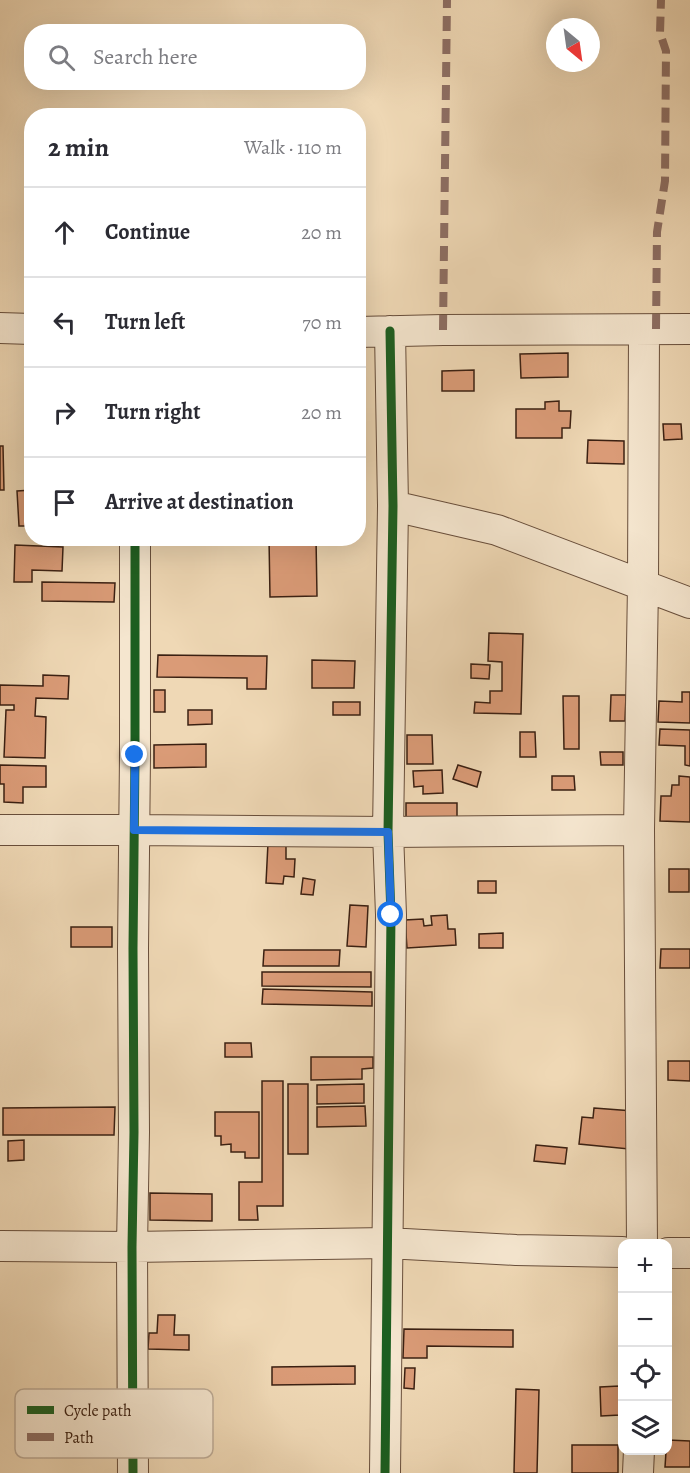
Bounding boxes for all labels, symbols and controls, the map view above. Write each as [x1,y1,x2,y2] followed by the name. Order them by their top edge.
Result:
[546,18,600,72] north arrow
[24,24,366,90] search box
[45,41,78,74] icon: search
[93,42,198,72] text: Search here
[48,130,109,165] text: 2 min
[244,134,342,161] text: Walk · 110 m
[48,216,81,249] icon: ahead
[105,217,190,247] text: Continue
[301,219,342,246] text: 20 m
[48,306,81,339] icon: left
[105,307,185,337] text: Turn left
[302,309,342,336] text: 70 m
[48,396,81,429] icon: right
[105,397,201,427] text: Turn right
[301,399,342,426] text: 20 m
[48,486,81,519] icon: arrive
[105,487,294,517] text: Arrive at destination
[121,741,147,767] route end
[377,901,403,927] route start
[618,1239,672,1455] map controls
[618,1239,672,1293] button: +
[618,1293,672,1347] button: −
[618,1347,672,1401] button: locate
[15,1389,213,1458] legend
[64,1400,132,1422] text: Cycle path
[618,1401,672,1455] button: layers
[64,1427,94,1449] text: Path

